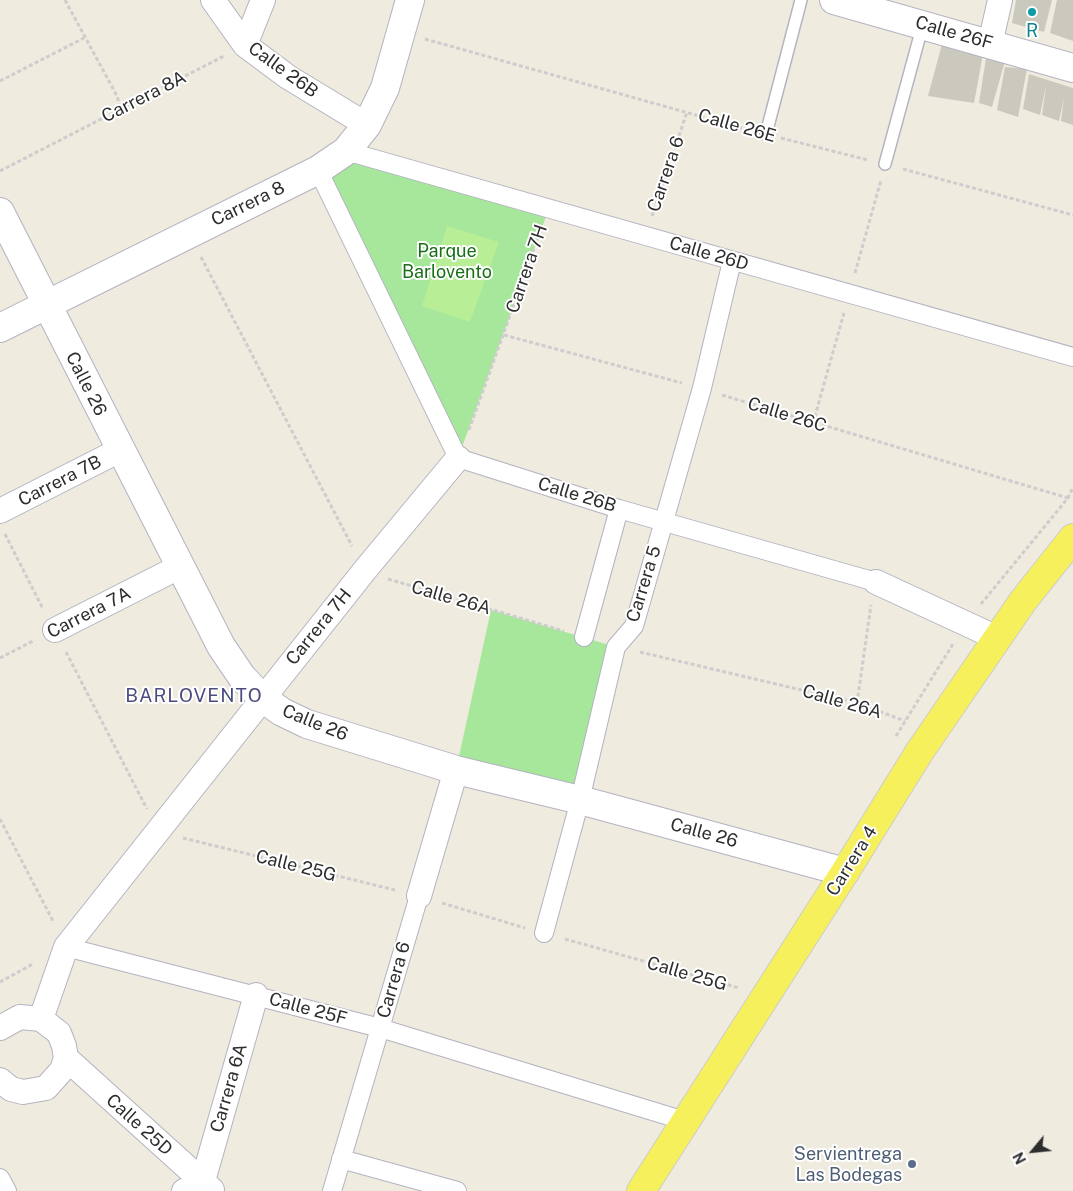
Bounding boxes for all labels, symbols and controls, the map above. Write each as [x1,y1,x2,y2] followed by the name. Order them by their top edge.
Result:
[1026,6,1038,18] marker: R
[913,12,995,54] street label: Calle 26F
[1026,20,1038,42] place label: R
[244,37,322,103] street label: Calle 26B
[98,67,190,127] street label: Carrera 8A
[696,105,778,147] street label: Calle 26E
[643,133,689,215] street label: Carrera 6
[208,177,288,231] street label: Carrera 8
[502,222,552,316] street label: Carrera 7H
[667,232,751,276] street label: Calle 26D
[402,240,492,282] park label: Parque Barlovento
[61,348,111,420] street label: Calle 26
[745,393,829,437] street label: Calle 26C
[15,451,105,511] street label: Carrera 7B
[535,473,619,517] street label: Calle 26B
[622,543,666,625] street label: Carrera 5
[409,576,493,620] street label: Calle 26A
[44,583,134,643] street label: Carrera 7A
[282,584,356,670] street label: Carrera 7H
[800,680,884,724] street label: Calle 26A
[124,685,264,707] district label: BARLOVENTO
[279,700,351,746] street label: Calle 26
[668,814,740,852] street label: Calle 26
[822,822,882,900] street label: Carrera 4
[253,846,339,886] street label: Calle 25G
[373,939,415,1021] street label: Carrera 6
[644,952,730,996] street label: Calle 25G
[267,988,349,1030] street label: Calle 25F
[206,1041,252,1135] street label: Carrera 6A
[101,1090,177,1160] street label: Calle 25D
[1008,1126,1058,1176] north arrow
[794,1143,902,1186] place label: Servientrega Las Bodegas
[1010,1149,1029,1167] text: N
[906,1158,918,1170] marker: Servientrega Las Bodegas

